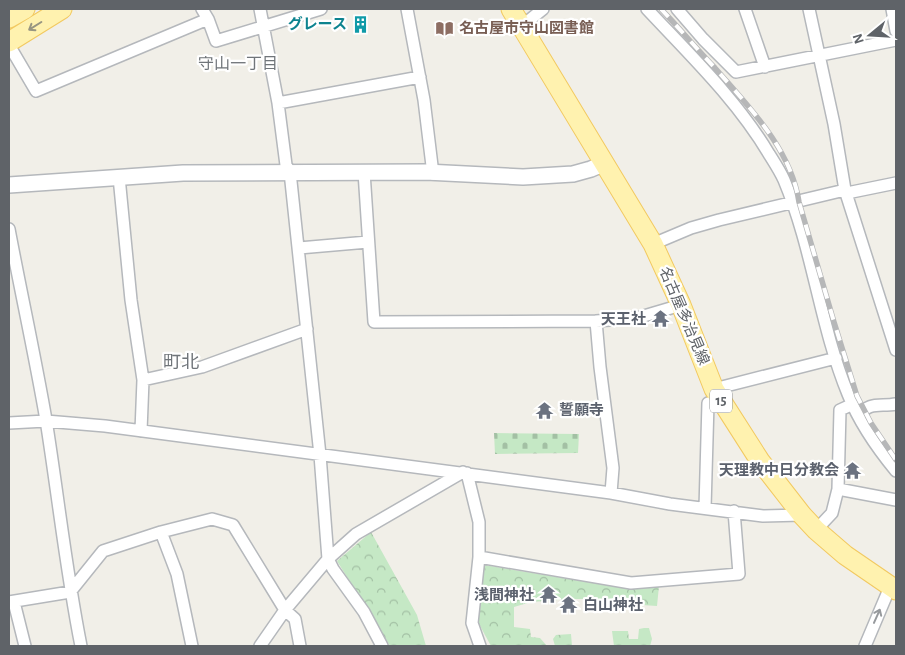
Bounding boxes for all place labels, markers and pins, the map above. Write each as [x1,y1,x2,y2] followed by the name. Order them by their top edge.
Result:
[351,14,371,34] building icon: グレース
[288,16,347,32] place label: グレース
[435,18,455,38] library icon: 名古屋市守山図書館
[459,20,594,36] place label: 名古屋市守山図書館
[650,309,670,329] temple icon: 天王社
[601,310,646,327] place label: 天王社
[535,400,555,420] temple icon: 誓願寺
[559,402,604,418] place label: 誓願寺
[843,460,863,480] temple icon: 天理教中日分教会
[719,462,839,478] place label: 天理教中日分教会
[538,585,558,605] temple icon: 浅間神社
[474,586,534,603] place label: 浅間神社
[559,595,579,615] temple icon: 白山神社
[583,596,643,613] place label: 白山神社

